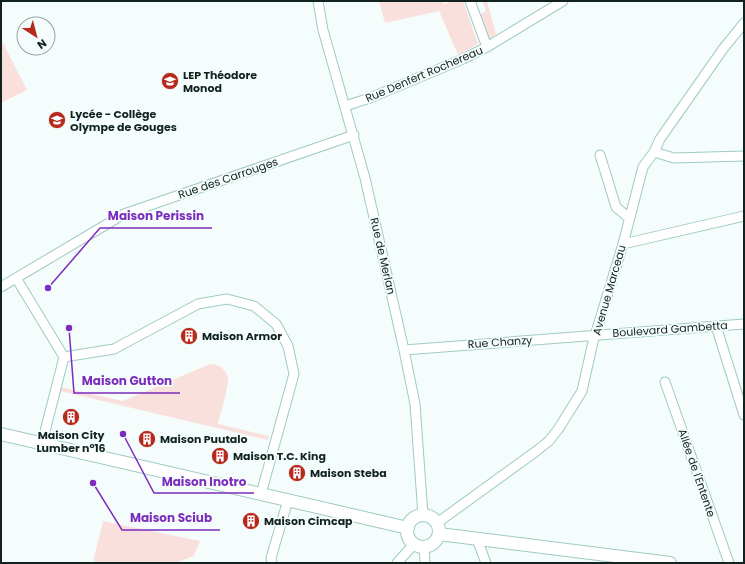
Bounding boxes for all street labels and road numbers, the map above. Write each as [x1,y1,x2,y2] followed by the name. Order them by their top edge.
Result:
[363,42,485,106] street label: Rue Denfert Rochereau
[176,153,280,203] street label: Rue des Carrouges
[366,216,400,296] street label: Rue de Merlan
[588,243,630,337] street label: Avenue Marceau
[612,317,728,341] street label: Boulevard Gambetta
[467,332,534,352] street label: Rue Chanzy
[674,427,720,519] street label: Allée de l'Entente

